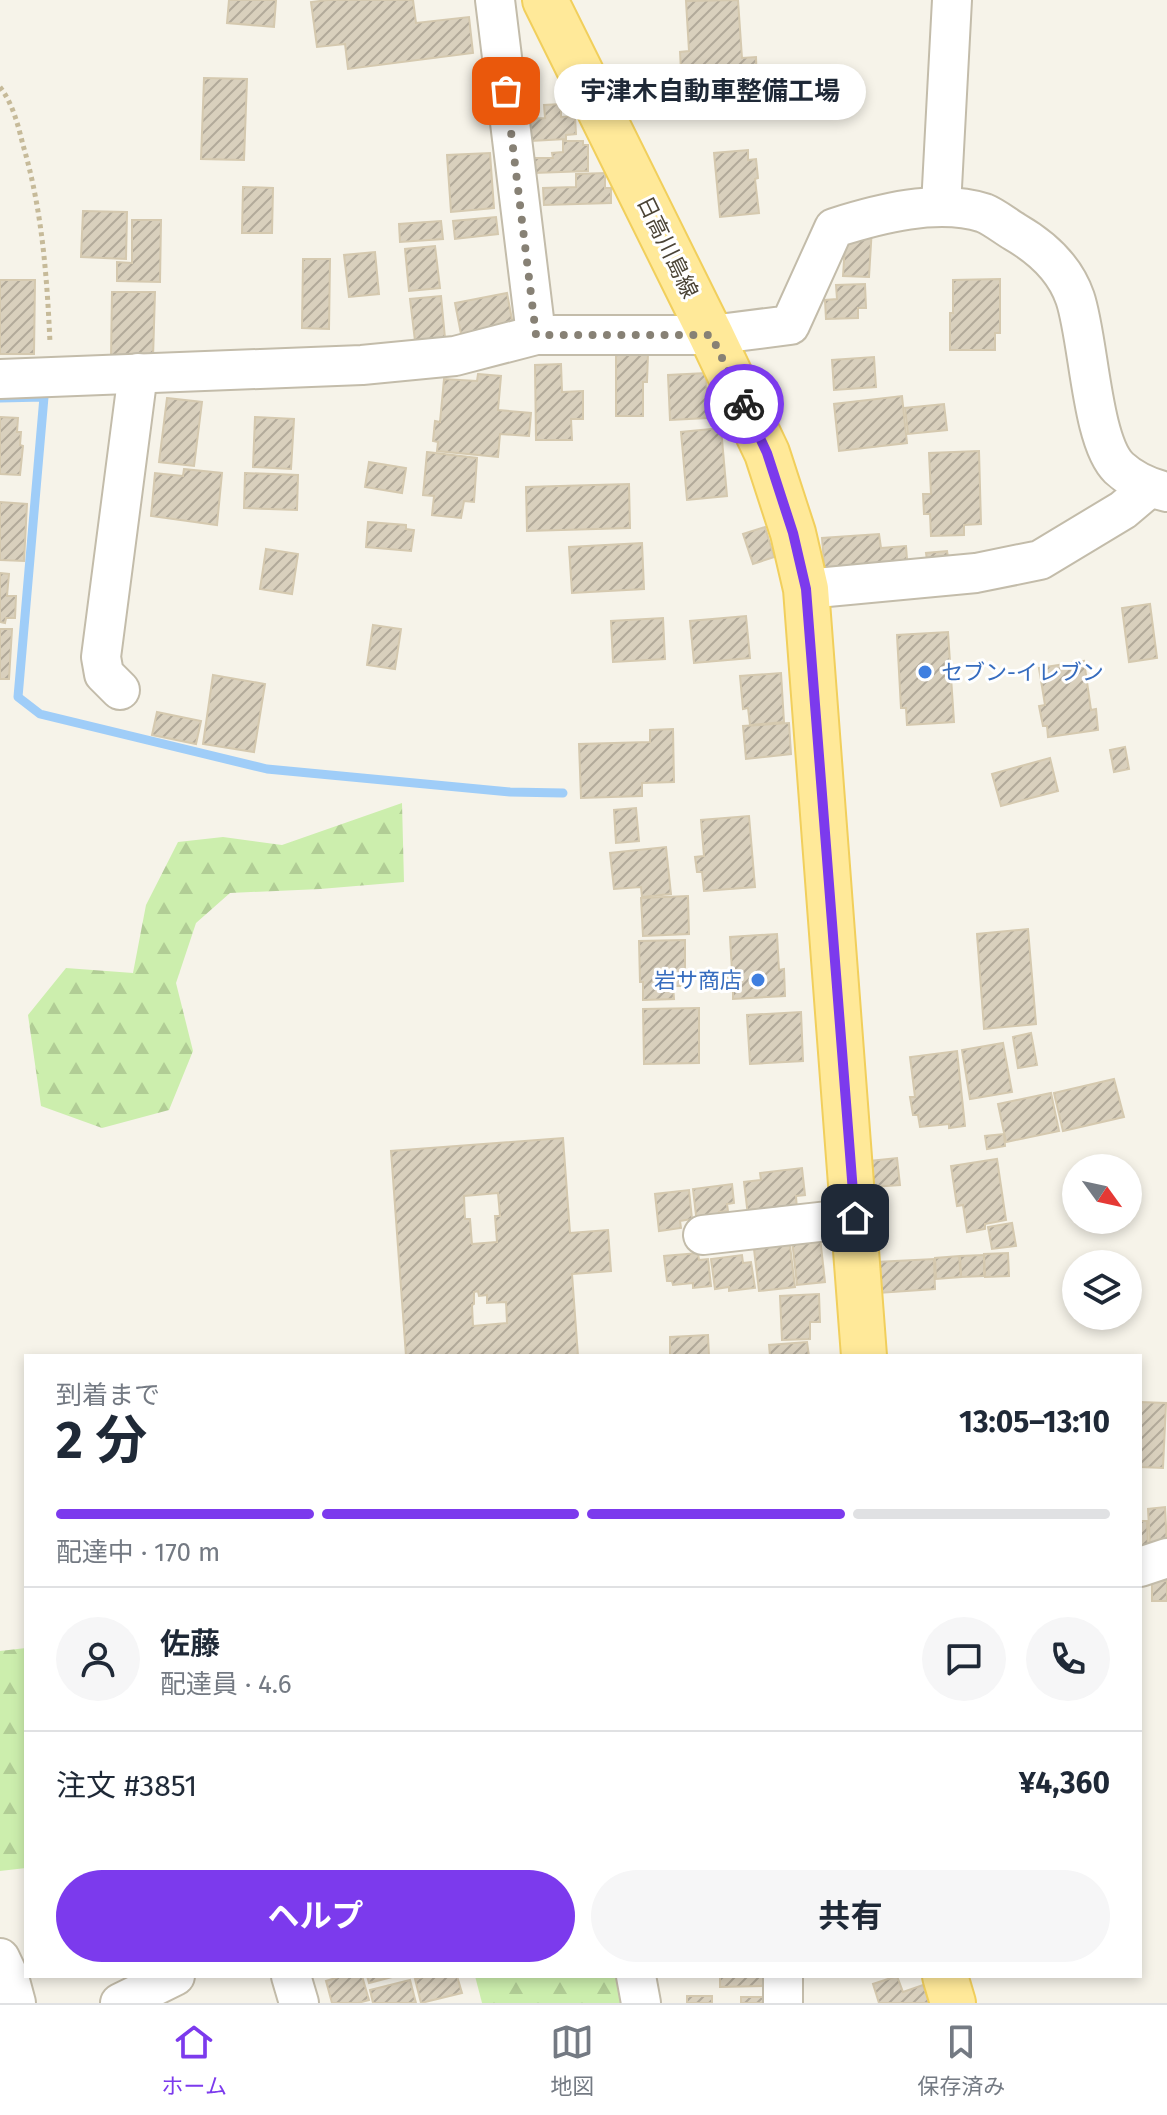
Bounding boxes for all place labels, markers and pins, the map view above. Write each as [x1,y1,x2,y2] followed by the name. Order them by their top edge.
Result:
[472,57,540,125] pin
[554,63,866,119] callout: 宇津木自動車整備工場
[941,659,1104,686] place label: セブン-イレブン
[916,663,934,681] marker: セブン-イレブン
[654,967,742,994] place label: 岩サ商店
[749,971,767,989] marker: 岩サ商店
[821,1184,889,1252] pin

